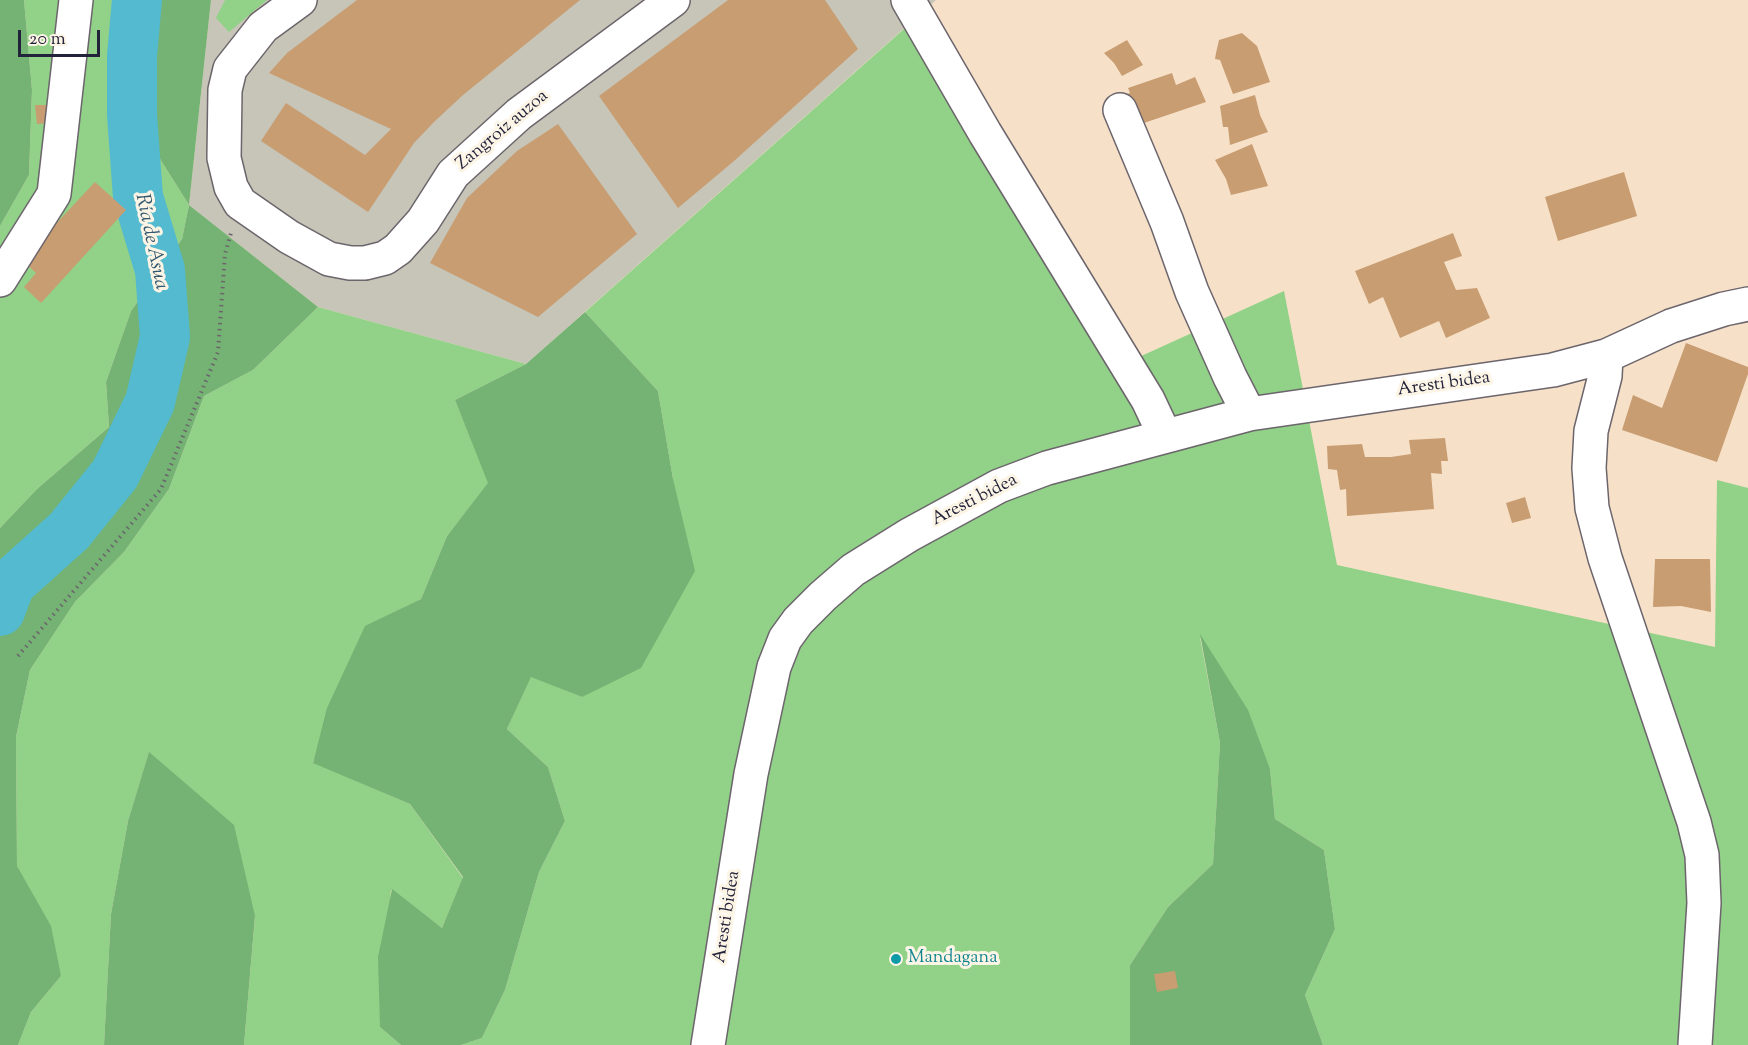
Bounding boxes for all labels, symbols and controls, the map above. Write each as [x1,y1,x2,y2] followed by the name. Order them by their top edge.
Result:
[21,18,104,56] scale bar
[29,27,66,53] text: 20 m
[453,86,553,176] street label: Zangroiz auzoa
[128,192,172,292] water label: Ría de Asua
[1396,368,1492,402] street label: Aresti bidea
[929,470,1021,532] street label: Aresti bidea
[710,869,746,965] street label: Aresti bidea
[908,948,998,970] place label: Mandagana
[889,952,903,966] marker: Mandagana

